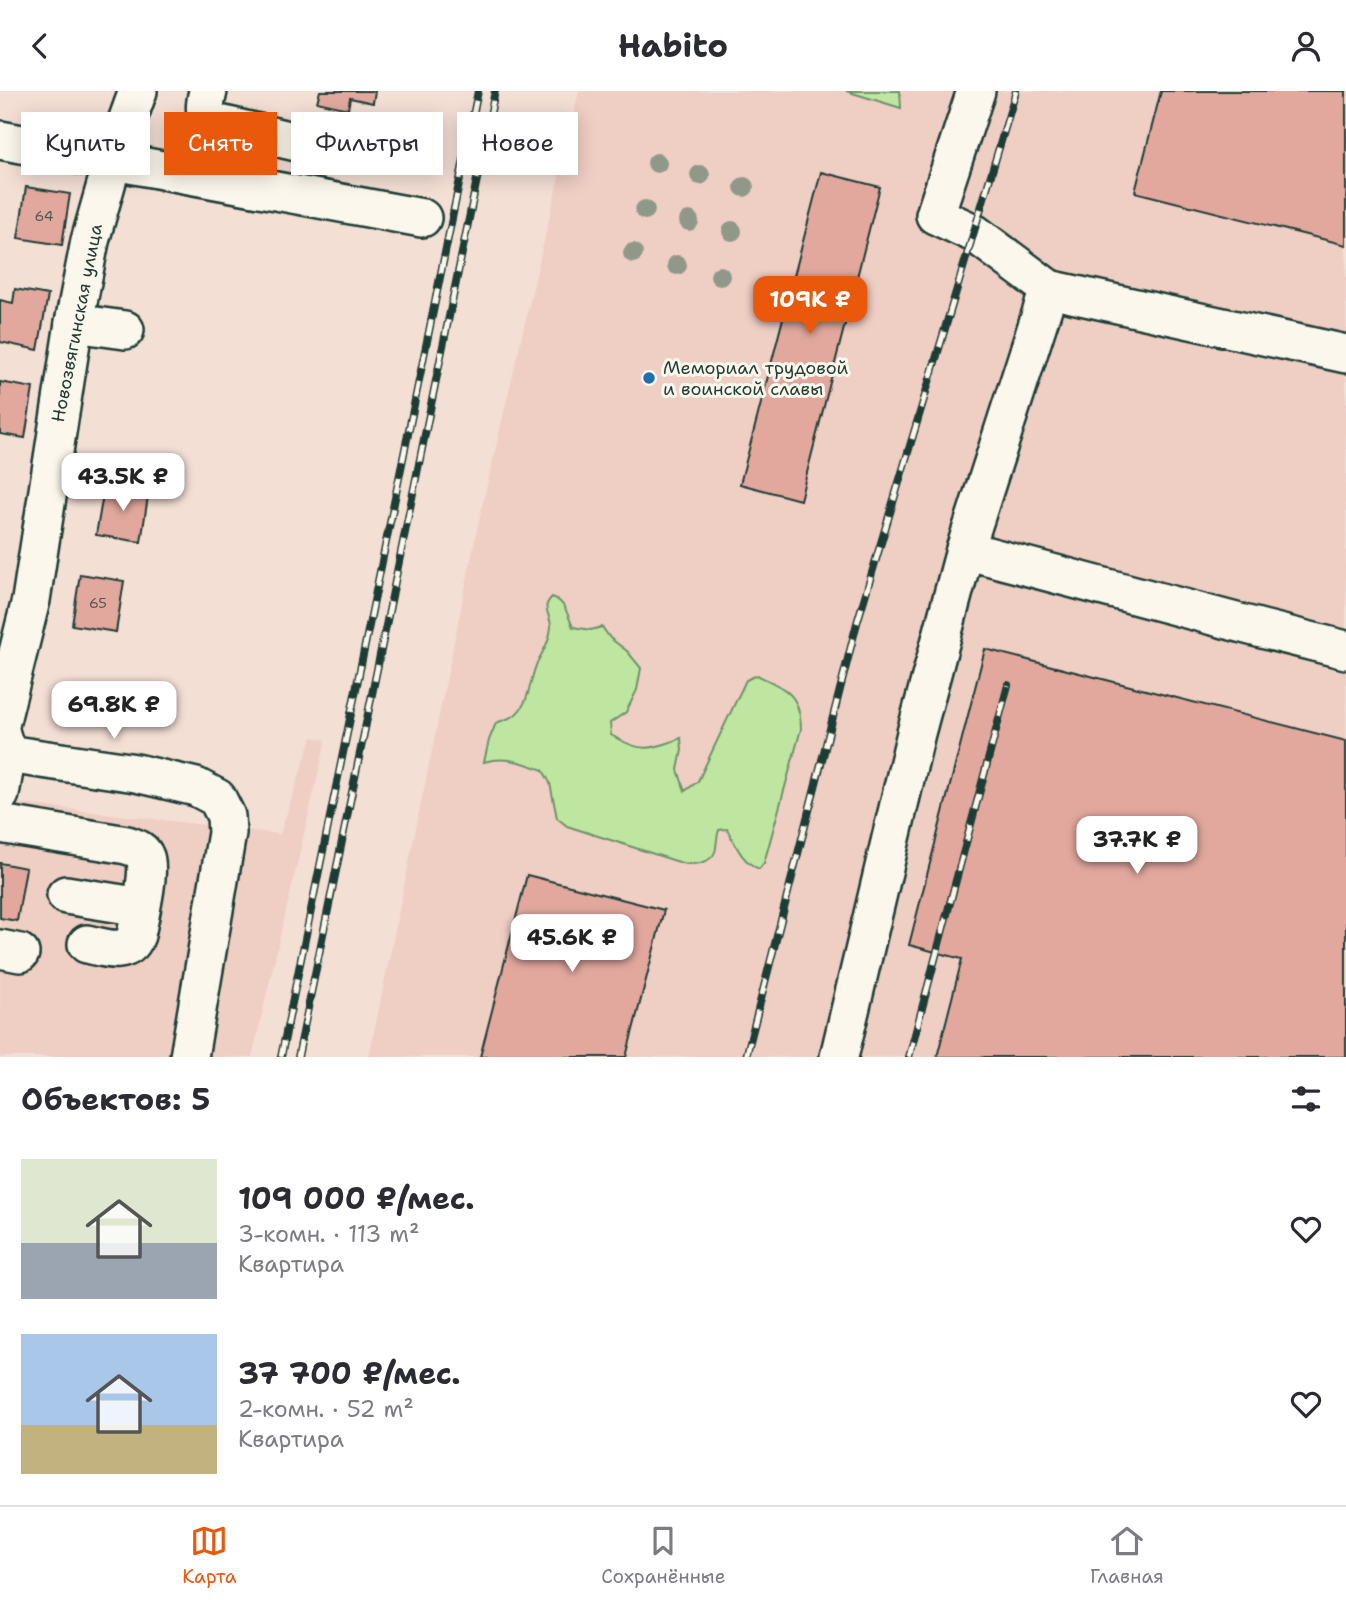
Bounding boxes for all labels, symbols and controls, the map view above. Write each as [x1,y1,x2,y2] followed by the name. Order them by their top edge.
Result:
[618,24,728,67] text: Habito
[21,27,59,65] icon: back
[1287,27,1325,65] icon: person
[21,112,150,175] chip: Купить
[164,112,277,175] chip: Снять
[291,112,443,175] chip: Фильтры
[457,112,578,175] chip: Новое
[34,207,54,225] house number: 64
[46,222,108,424] street label: Новозвягинская улица
[753,277,867,336] pin: 109K ₽
[769,284,851,314] text: 109K ₽
[663,356,849,401] place label: Мемориал трудовой и воинской славы
[641,370,657,386] marker: Мемориал трудовой и воинской славы
[58,453,188,513] pin: 43.5K ₽
[77,461,169,491] text: 43.5K ₽
[89,594,107,612] house number: 65
[49,681,179,741] pin: 69.8K ₽
[68,689,160,719] text: 69.8K ₽
[1072,817,1202,876] pin: 37.7K ₽
[1092,824,1182,854] text: 37.7K ₽
[507,915,637,974] pin: 45.6K ₽
[527,922,617,952] text: 45.6K ₽
[21,1079,210,1120] text: Объектов: 5
[1287,1080,1325,1118] icon: filters
[238,1178,475,1219] text: 109 000 ₽/мес.
[77,1187,161,1271] icon: home
[1287,1210,1325,1248] icon: heart
[238,1219,420,1249] text: 3-комн. · 113 m²
[238,1249,344,1279] text: Квартира
[238,1353,461,1394] text: 37 700 ₽/мес.
[77,1362,161,1446] icon: home
[1287,1385,1325,1423] icon: heart
[238,1394,414,1424] text: 2-комн. · 52 m²
[238,1424,344,1454] text: Квартира
[182,1522,237,1589] tab: Карта
[601,1522,725,1589] tab: Сохранённые
[1090,1522,1164,1589] tab: Главная

